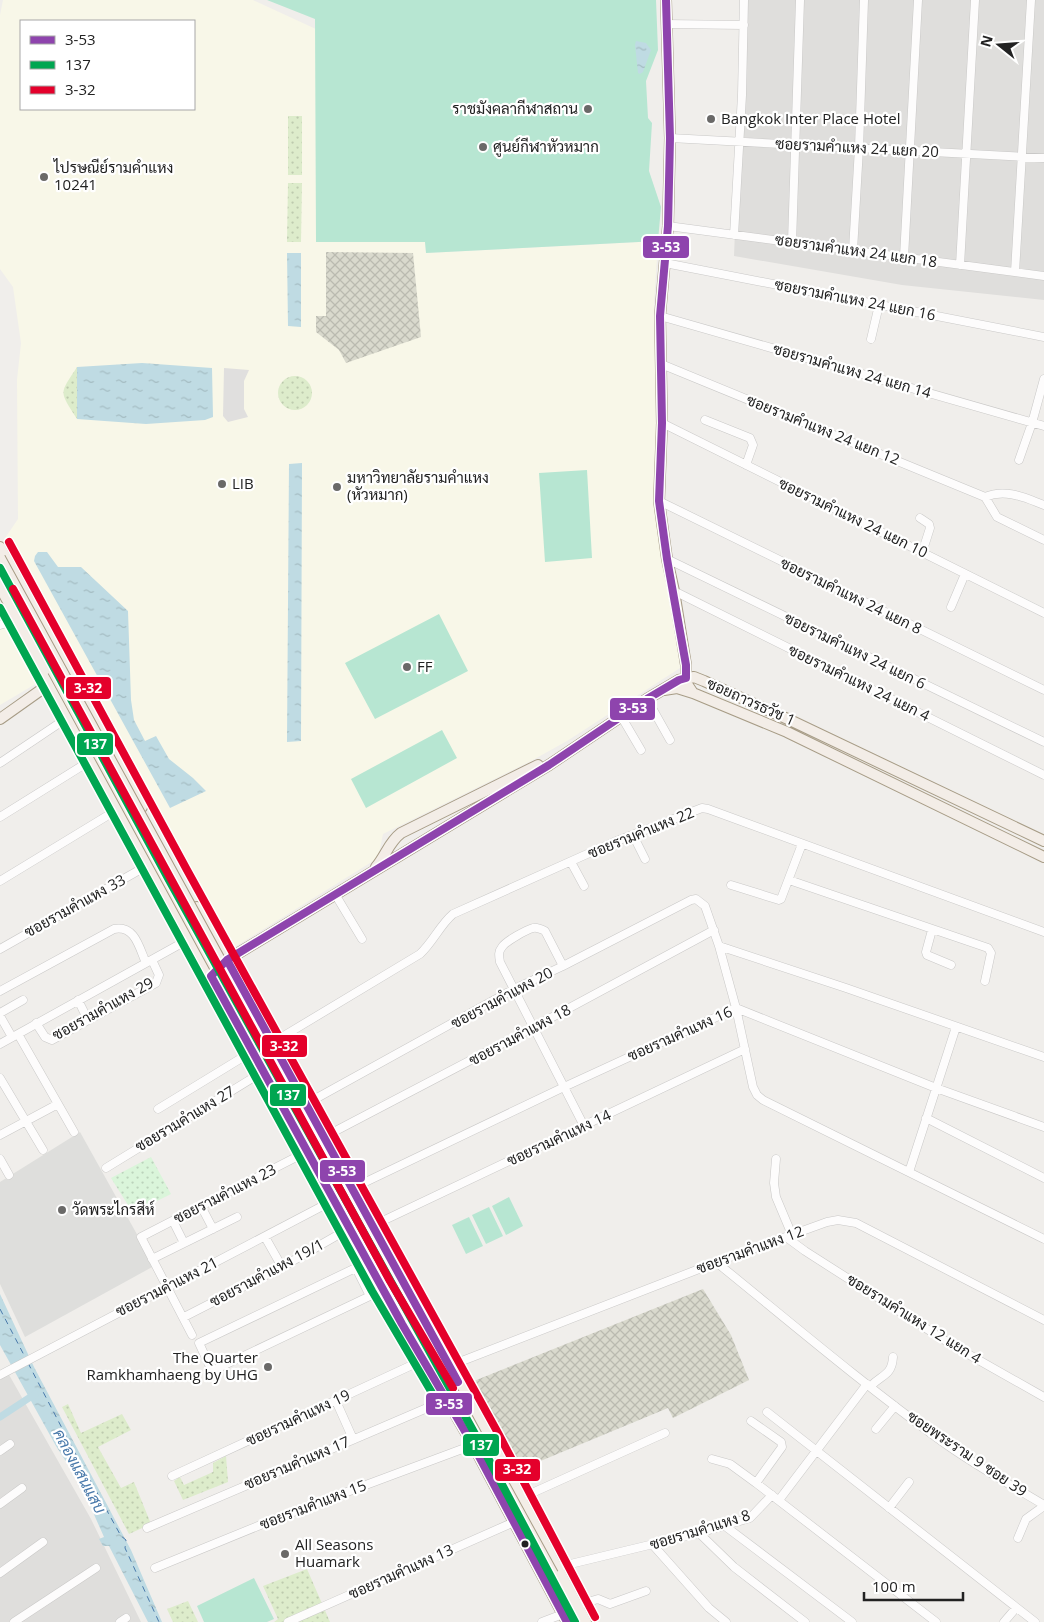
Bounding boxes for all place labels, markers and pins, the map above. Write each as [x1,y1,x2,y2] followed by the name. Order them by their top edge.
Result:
[452,98,578,118] place label: ราชมังคลากีฬาสถาน
[582,103,594,115] marker: ราชมังคลากีฬาสถาน
[721,108,901,128] place label: Bangkok Inter Place Hotel
[705,113,717,125] marker: Bangkok Inter Place Hotel
[493,136,599,157] place label: ศูนย์กีฬาหัวหมาก
[477,141,489,153] marker: ศูนย์กีฬาหัวหมาก
[53,157,173,194] place label: ไปรษณีย์รามคำแหง 10241
[38,171,50,183] marker: ไปรษณีย์รามคำแหง 10241
[347,467,489,504] place label: มหาวิทยาลัยรามคำแหง (หัวหมาก)
[232,473,254,493] place label: LIB
[216,478,228,490] marker: LIB
[331,481,343,493] marker: มหาวิทยาลัยรามคำแหง (หัวหมาก)
[417,656,433,676] place label: FF
[401,661,413,673] marker: FF
[72,1199,155,1219] place label: วัดพระไกรสีห์
[56,1204,68,1216] marker: วัดพระไกรสีห์
[87,1347,258,1384] place label: The Quarter Ramkhamhaeng by UHG
[262,1361,274,1373] marker: The Quarter Ramkhamhaeng by UHG
[295,1534,373,1571] place label: All Seasons Huamark
[520,1539,530,1549] unlabelled marker
[279,1548,291,1560] marker: All Seasons Huamark

